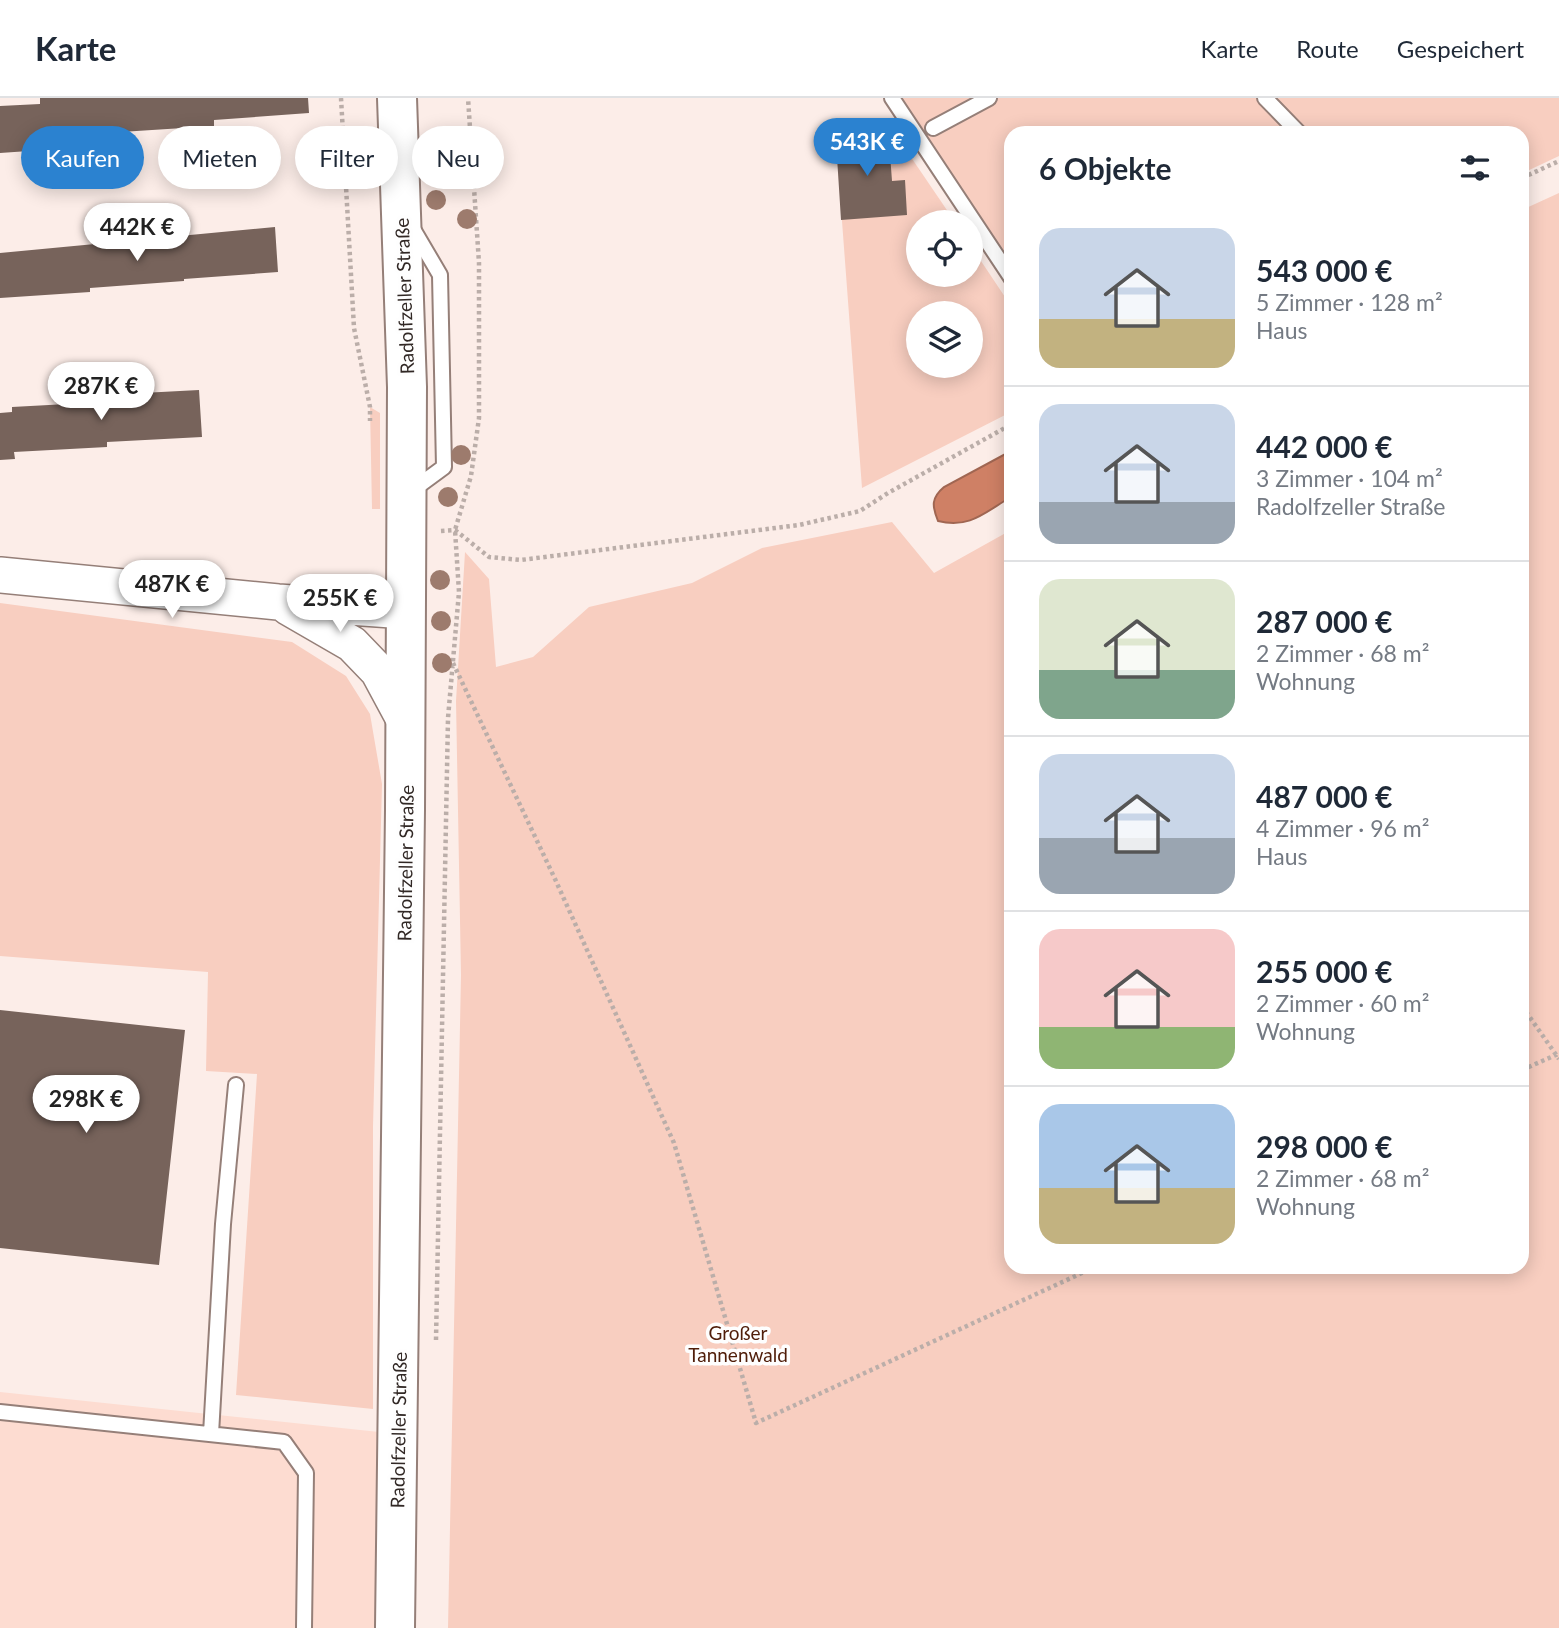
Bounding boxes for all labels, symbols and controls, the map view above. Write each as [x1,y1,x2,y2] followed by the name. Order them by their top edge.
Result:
[35,28,116,68] text: Karte
[1201,34,1258,63] text: Karte
[1296,34,1359,63] text: Route
[1397,34,1524,63] text: Gespeichert
[810,118,924,178] pin: 543K €
[21,126,144,189] chip: Kaufen
[158,126,281,189] chip: Mieten
[295,126,398,189] chip: Filter
[412,126,504,189] chip: Neu
[830,127,904,155] text: 543K €
[1456,149,1494,187] icon: filters
[1039,150,1171,186] text: 6 Objekte
[80,204,194,263] pin: 442K €
[906,210,983,378] map controls
[906,210,983,287] button: locate
[100,212,174,240] text: 442K €
[390,217,418,375] street label: Radolfzeller Straße
[1256,252,1392,288] text: 543 000 €
[1095,256,1179,340] icon: home
[1256,288,1443,316] text: 5 Zimmer · 128 m²
[906,301,983,378] button: layers
[1256,316,1307,344] text: Haus
[44,362,158,422] pin: 287K €
[64,371,138,399] text: 287K €
[1256,428,1392,464] text: 442 000 €
[1095,432,1179,516] icon: home
[1256,464,1443,492] text: 3 Zimmer · 104 m²
[1256,492,1445,520] text: Radolfzeller Straße
[115,560,229,620] pin: 487K €
[135,569,209,597] text: 487K €
[283,574,397,634] pin: 255K €
[303,583,377,611] text: 255K €
[1256,603,1392,639] text: 287 000 €
[1095,607,1179,691] icon: home
[1256,639,1429,667] text: 2 Zimmer · 68 m²
[1256,667,1355,695] text: Wohnung
[1256,778,1392,814] text: 487 000 €
[1095,782,1179,866] icon: home
[392,785,418,941] street label: Radolfzeller Straße
[1256,814,1429,842] text: 4 Zimmer · 96 m²
[1256,842,1307,870] text: Haus
[1256,953,1392,989] text: 255 000 €
[1095,957,1179,1041] icon: home
[1256,989,1429,1017] text: 2 Zimmer · 60 m²
[1256,1017,1355,1045] text: Wohnung
[29,1076,143,1135] pin: 298K €
[49,1084,123,1112] text: 298K €
[1256,1128,1392,1164] text: 298 000 €
[1095,1132,1179,1216] icon: home
[1256,1164,1429,1192] text: 2 Zimmer · 68 m²
[1256,1192,1355,1220] text: Wohnung
[688,1321,788,1366] park label: Großer Tannenwald
[385,1352,411,1508] street label: Radolfzeller Straße

